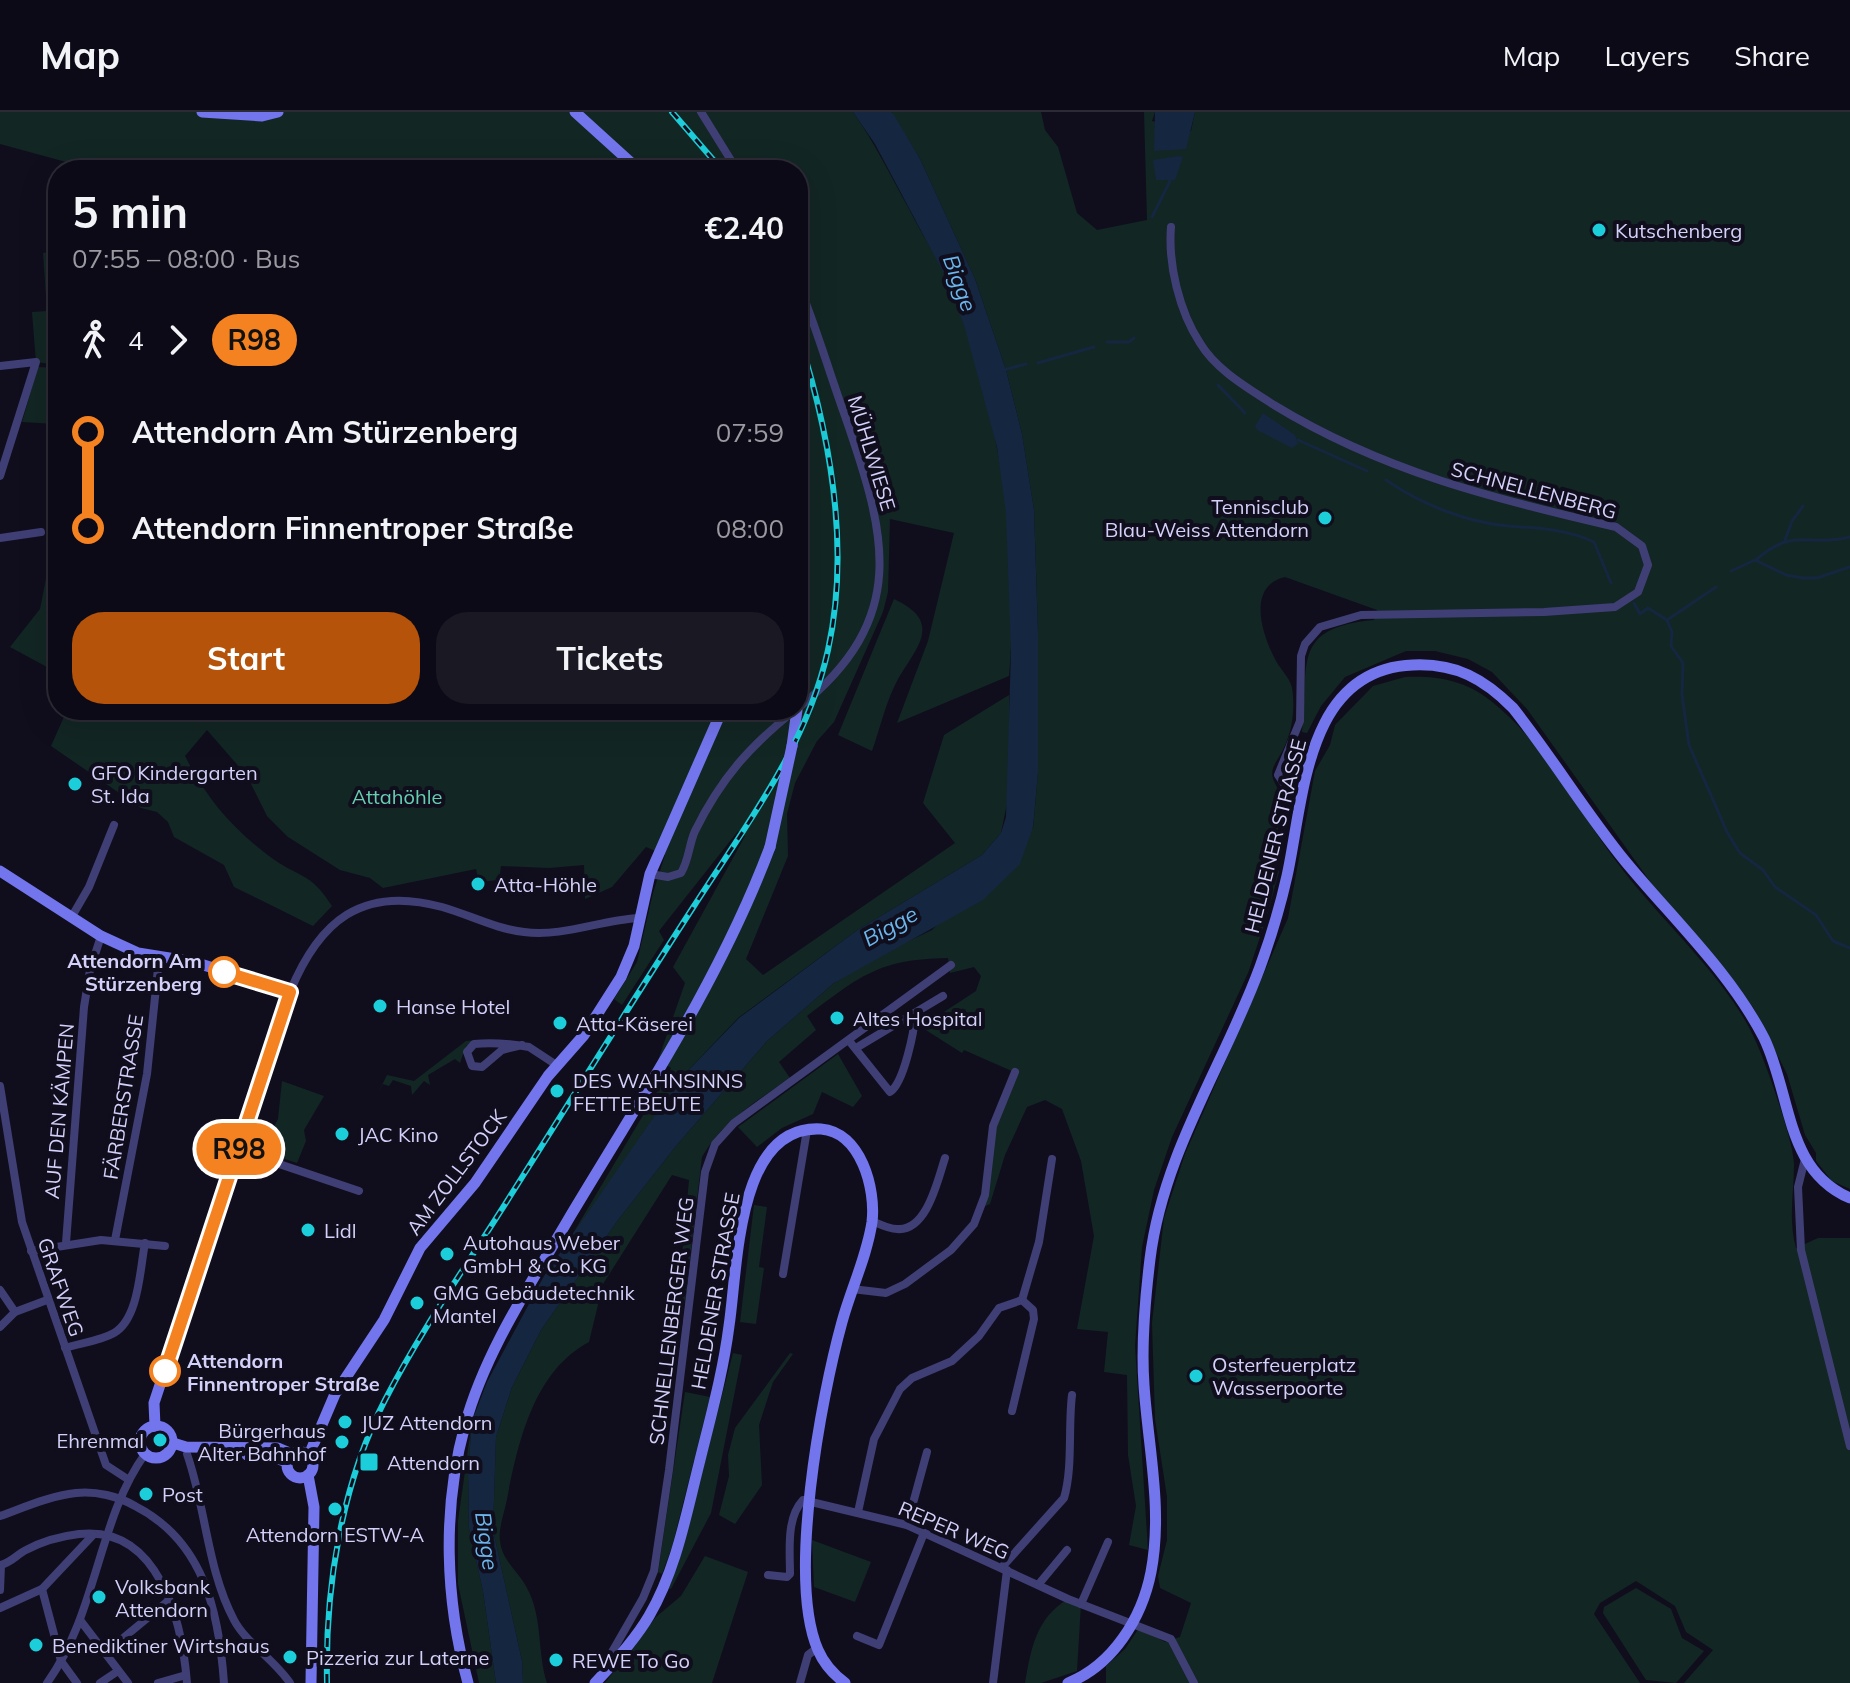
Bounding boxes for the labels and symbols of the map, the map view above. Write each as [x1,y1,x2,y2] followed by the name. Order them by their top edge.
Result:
[1615,218,1742,243] place label: Kutschenberg
[1590,221,1608,239] marker: Kutschenberg
[937,251,983,315] water label: Bigge
[843,392,901,514] street label: MÜHLWIESE
[1448,456,1620,524] street label: SCHNELLENBERG
[1105,494,1309,542] place label: Tennisclub Blau-Weiss Attendorn
[1316,509,1334,527] marker: Tennisclub Blau-Weiss Attendorn
[1239,736,1311,936] street label: HELDENER STRASSE
[91,760,258,808] place label: GFO Kindergarten St. Ida
[66,775,84,793] marker: GFO Kindergarten St. Ida
[352,784,442,809] park label: Attahöhle
[494,872,597,897] place label: Atta-Höhle
[469,875,487,893] marker: Atta-Höhle
[858,900,922,952] water label: Bigge
[67,948,202,996] place label: Attendorn Am Stürzenberg
[209,957,239,987] marker: Attendorn Am Stürzenberg
[396,994,510,1019] place label: Hanse Hotel
[371,997,389,1015] marker: Hanse Hotel
[853,1006,983,1031] place label: Altes Hospital
[828,1009,846,1027] marker: Altes Hospital
[576,1011,693,1036] place label: Atta-Käserei
[98,1013,148,1181] street label: FÄRBERSTRASSE
[551,1014,569,1032] marker: Atta-Käserei
[39,1022,79,1200] street label: AUF DEN KÄMPEN
[573,1068,743,1116] place label: DES WAHNSINNS FETTE BEUTE
[548,1082,566,1100] marker: DES WAHNSINNS FETTE BEUTE
[401,1104,512,1240] street label: AM ZOLLSTOCK
[358,1122,439,1147] place label: JAC Kino
[193,1123,285,1175] line badge: R98
[333,1125,351,1143] marker: JAC Kino
[685,1191,745,1391] street label: HELDENER STRASSE
[643,1196,699,1446] street label: SCHNELLENBERGER WEG
[324,1218,356,1243] place label: Lidl
[299,1221,317,1239] marker: Lidl
[463,1230,621,1278] place label: Autohaus Weber GmbH & Co. KG
[32,1234,90,1340] street label: GRAFWEG
[438,1245,456,1263] marker: Autohaus Weber GmbH & Co. KG
[433,1280,635,1328] place label: GMG Gebäudetechnik Mantel
[408,1294,426,1312] marker: GMG Gebäudetechnik Mantel
[187,1348,380,1396] place label: Attendorn Finnentroper Straße
[1212,1352,1356,1400] place label: Osterfeuerplatz Wasserpoorte
[150,1356,180,1386] marker: Attendorn Finnentroper Straße
[1187,1367,1205,1385] marker: Osterfeuerplatz Wasserpoorte
[361,1410,492,1435] place label: JUZ Attendorn
[336,1413,354,1431] marker: JUZ Attendorn
[197,1418,326,1466] place label: Bürgerhaus Alter Bahnhof
[56,1428,144,1453] place label: Ehrenmal
[151,1431,169,1449] marker: Ehrenmal
[333,1433,351,1451] marker: Bürgerhaus Alter Bahnhof
[387,1450,480,1475] place label: Attendorn
[358,1451,380,1473] marker: Attendorn
[162,1482,203,1507] place label: Post
[137,1485,155,1503] marker: Post
[895,1495,1013,1565] street label: REPER WEG
[326,1500,344,1518] marker: Attendorn ESTW-A
[469,1510,505,1572] water label: Bigge
[246,1522,425,1547] place label: Attendorn ESTW-A
[115,1574,211,1622] place label: Volksbank Attendorn
[90,1588,108,1606] marker: Volksbank Attendorn
[52,1633,270,1658] place label: Benediktiner Wirtshaus
[27,1636,45,1654] marker: Benediktiner Wirtshaus
[306,1645,489,1670] place label: Pizzeria zur Laterne
[281,1648,299,1666] marker: Pizzeria zur Laterne
[572,1648,690,1673] place label: REWE To Go
[547,1651,565,1669] marker: REWE To Go

